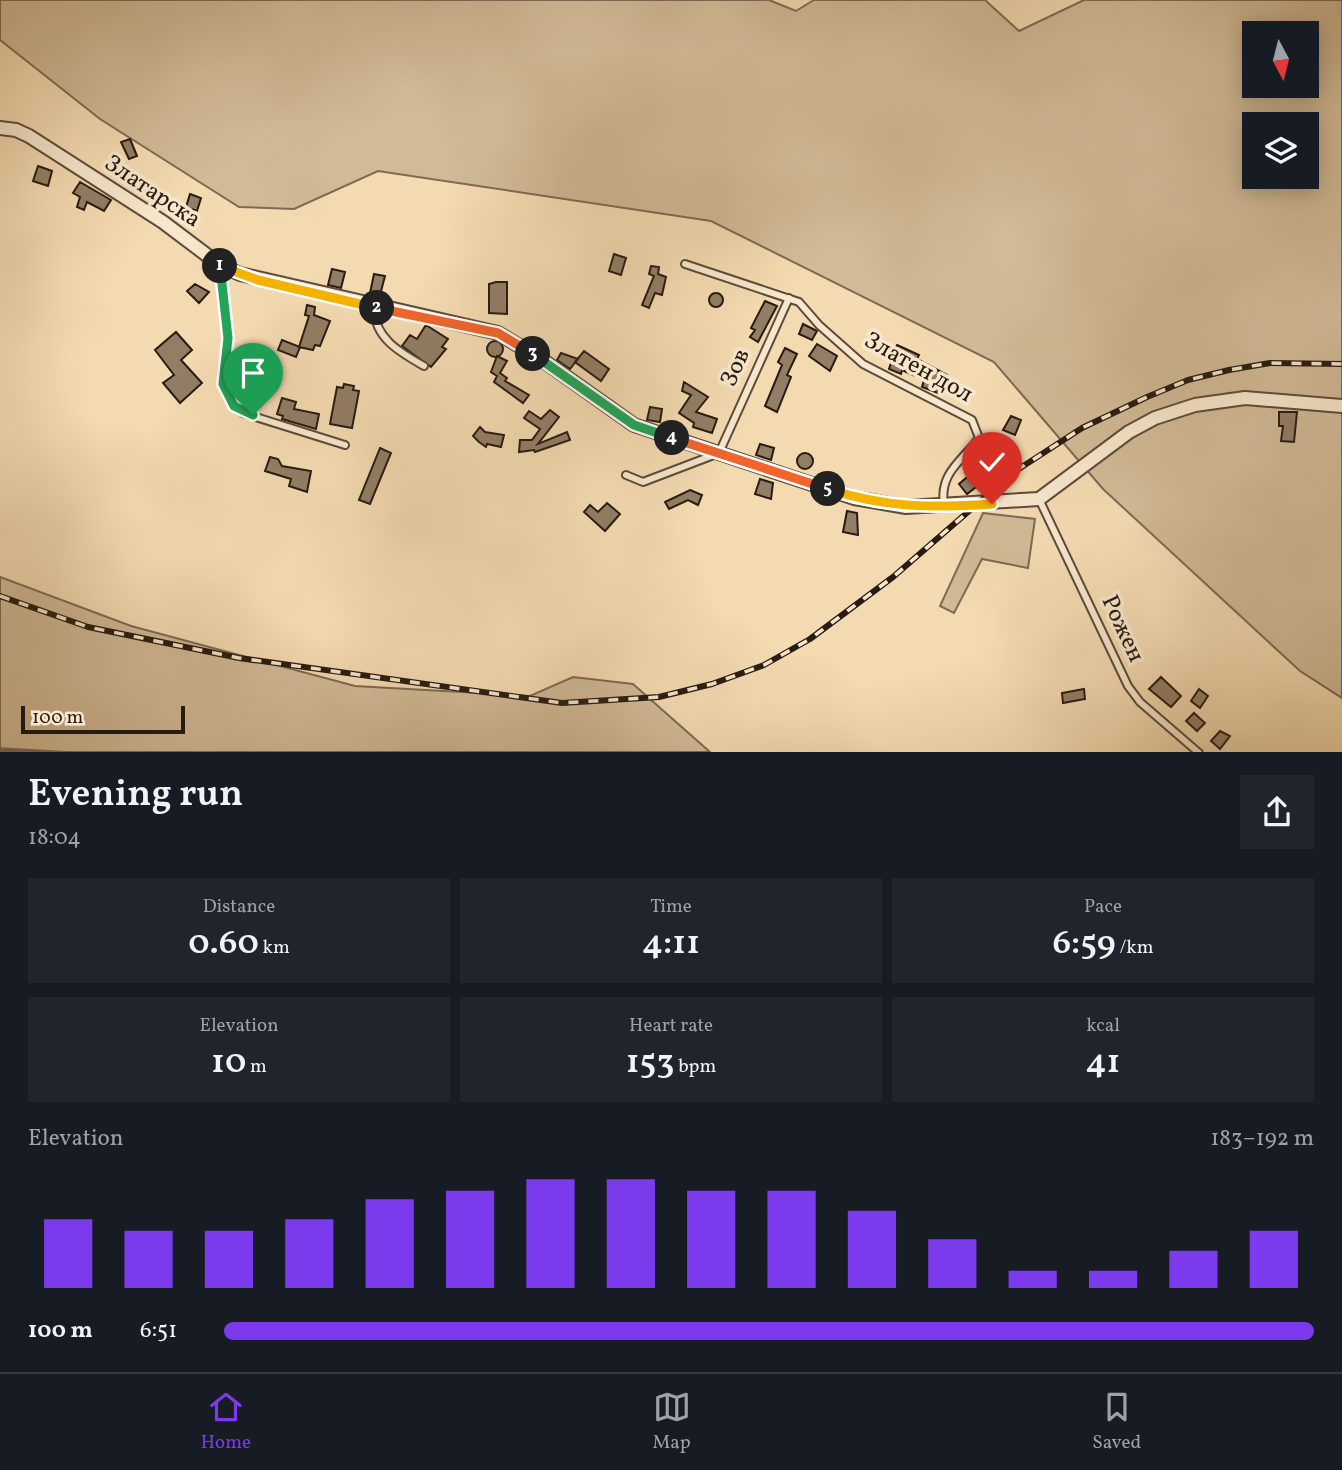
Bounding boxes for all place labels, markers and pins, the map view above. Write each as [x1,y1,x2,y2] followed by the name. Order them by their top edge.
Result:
[202,248,238,284] pin: 1
[360,290,394,326] pin: 2
[516,336,550,372] pin: 3
[223,343,283,415] pin
[654,420,690,456] pin: 4
[962,432,1022,504] pin
[810,472,846,506] pin: 5

